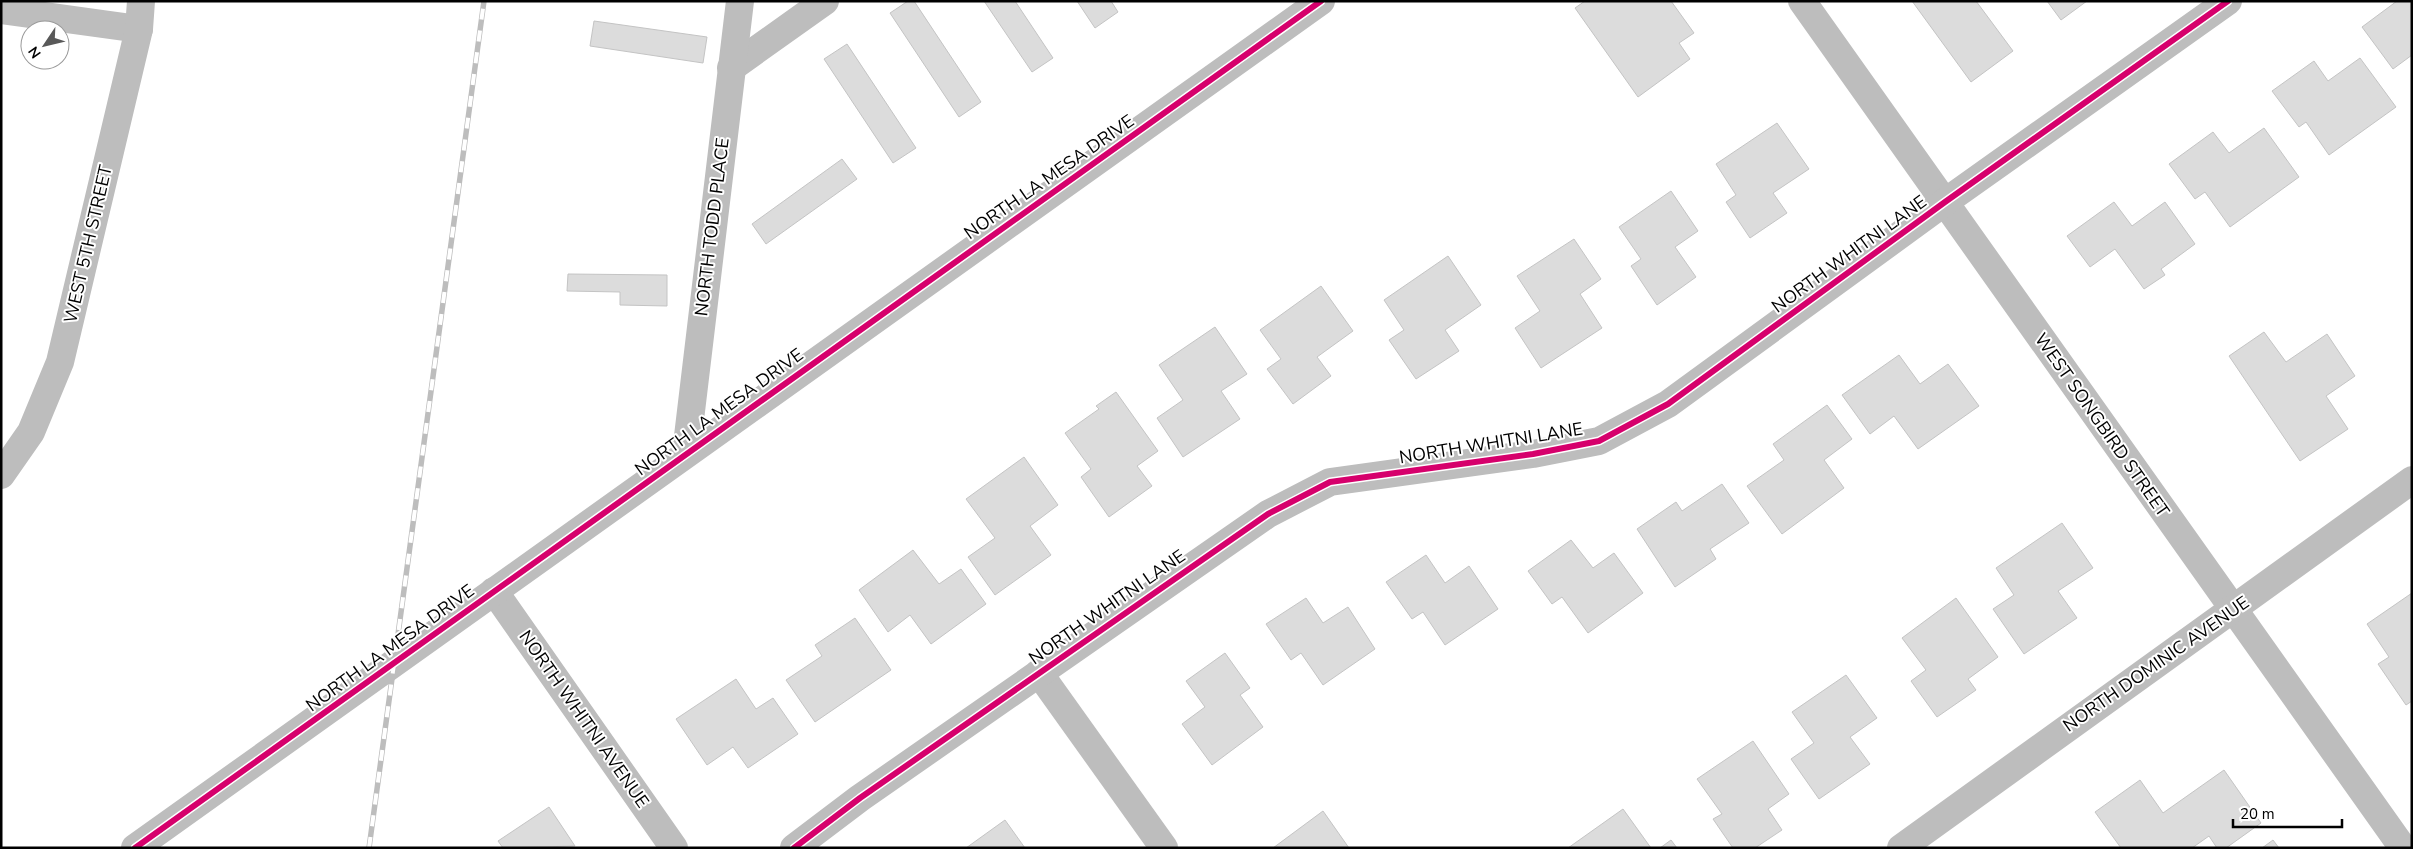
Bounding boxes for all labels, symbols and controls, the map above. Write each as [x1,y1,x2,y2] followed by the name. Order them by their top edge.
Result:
[20,20,70,70] north arrow
[24,42,46,62] text: N
[959,109,1139,245] street label: NORTH LA MESA DRIVE
[689,136,735,318] street label: NORTH TODD PLACE
[58,162,118,325] street label: WEST 5TH STREET
[1767,190,1931,318] street label: NORTH WHITNI LANE
[2029,328,2175,522] street label: WEST SONGBIRD STREET
[630,343,808,481] street label: NORTH LA MESA DRIVE
[1397,417,1585,469] street label: NORTH WHITNI LANE
[1024,544,1190,670] street label: NORTH WHITNI LANE
[301,579,479,717] street label: NORTH LA MESA DRIVE
[2058,591,2254,737] street label: NORTH DOMINIC AVENUE
[514,626,654,812] street label: NORTH WHITNI AVENUE
[2233,796,2342,828] scale bar
[2240,804,2275,824] text: 20 m

